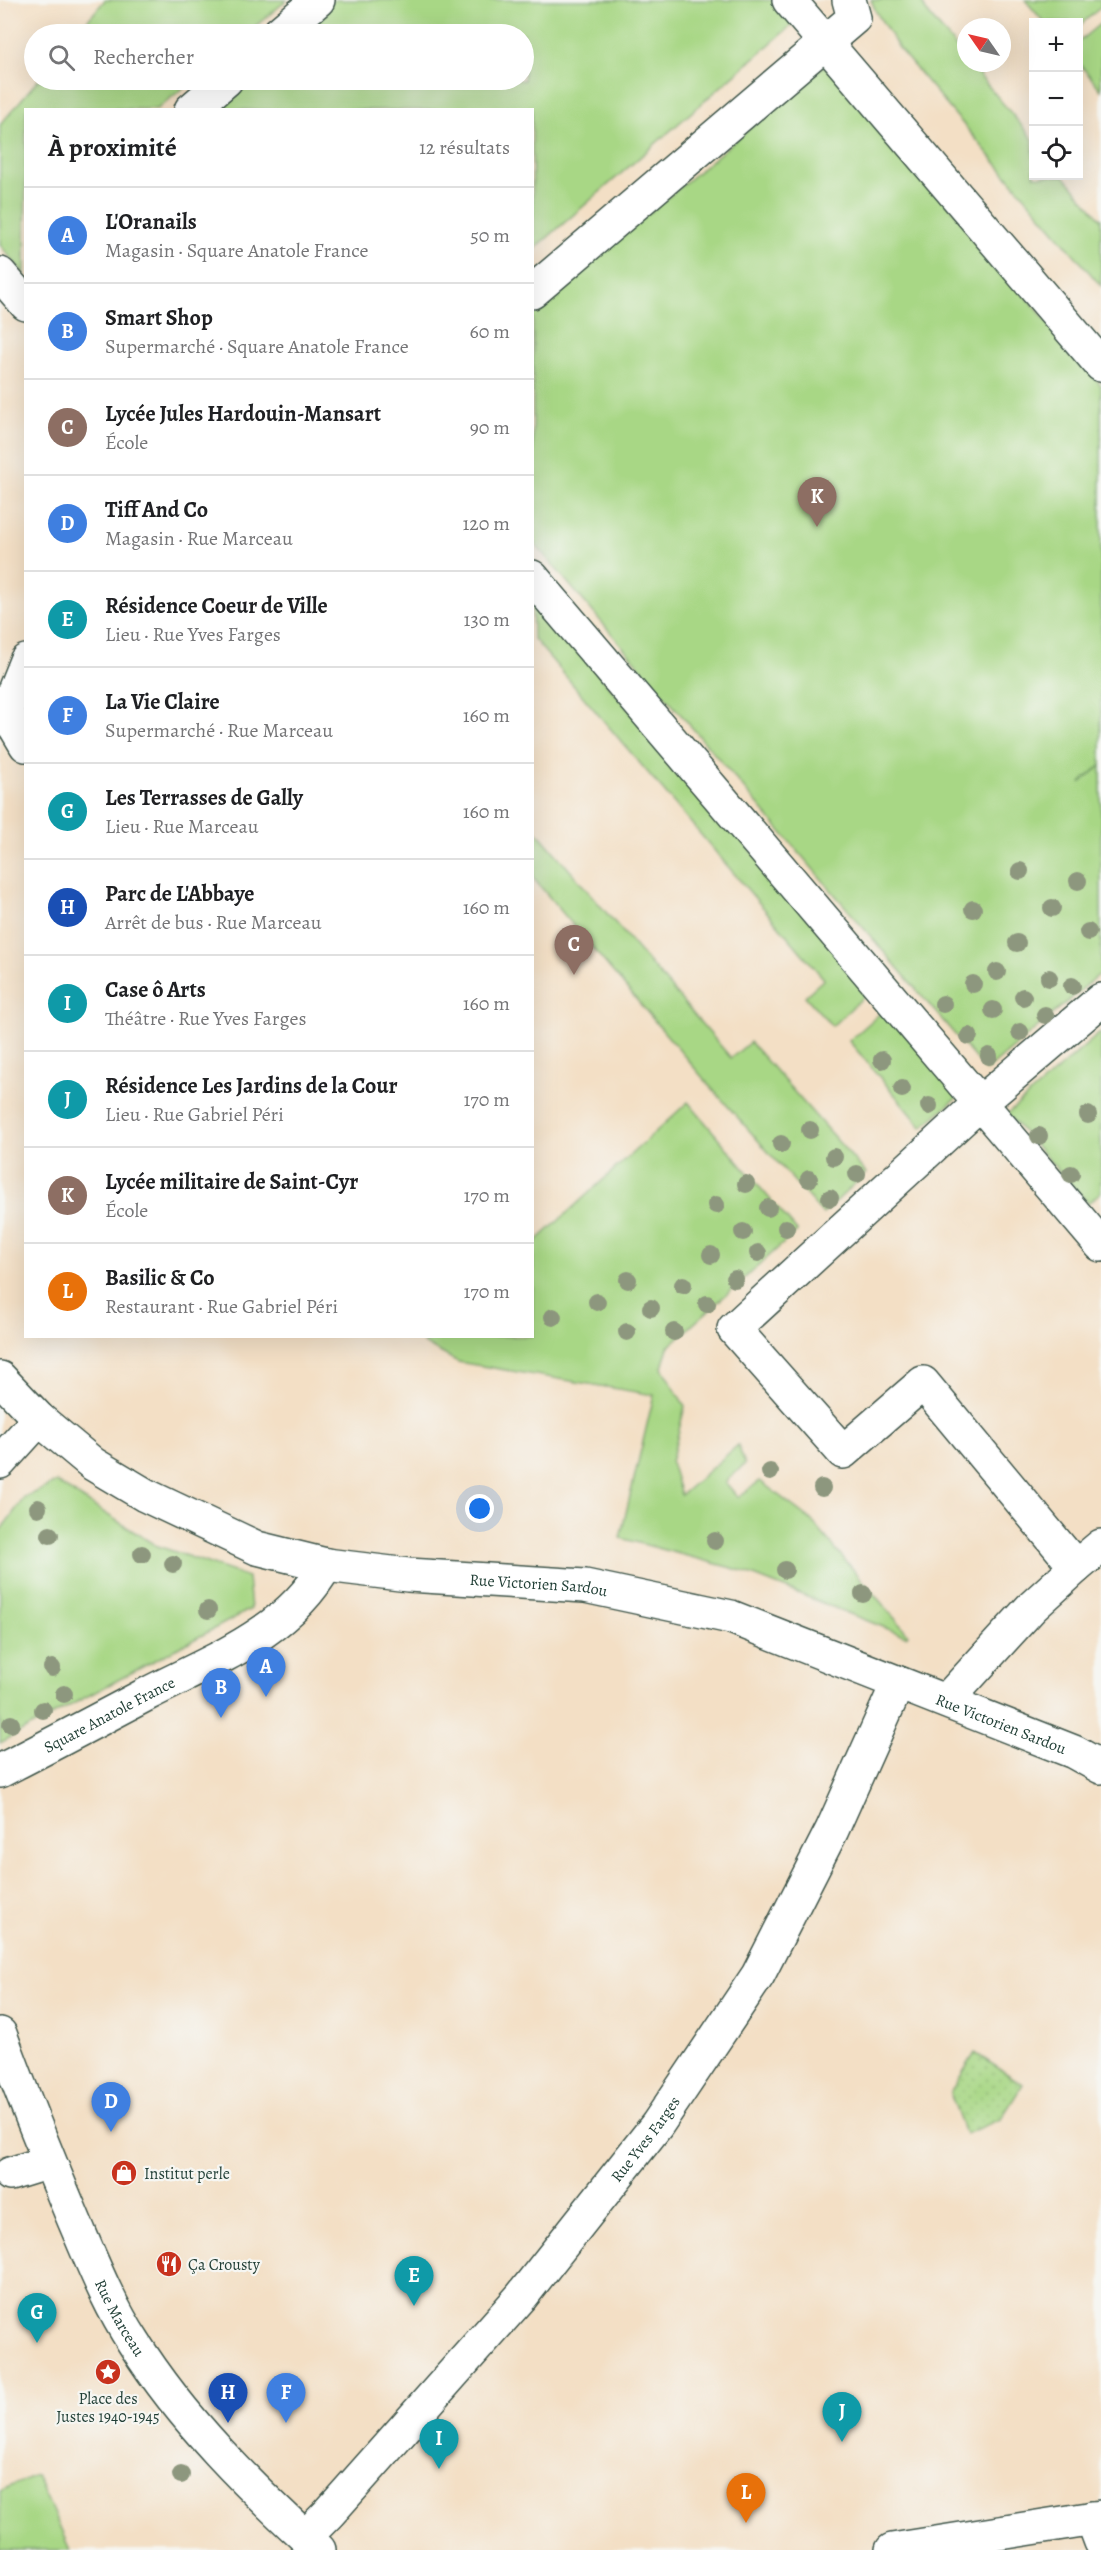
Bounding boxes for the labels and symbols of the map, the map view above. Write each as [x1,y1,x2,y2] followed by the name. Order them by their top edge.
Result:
[957,18,1011,72] north arrow
[798,478,836,527] pin: K
[554,926,594,975] pin: C
[465,1494,494,1523] your location
[469,1569,610,1603] street label: Rue Victorien Sardou
[246,1648,286,1697] pin: A
[202,1668,240,1718] pin: B
[40,1672,179,1759] street label: Square Anatole France
[932,1689,1070,1760] street label: Rue Victorien Sardou
[92,2082,130,2132] pin: D
[606,2092,686,2187] street label: Rue Yves Farges
[109,2158,139,2188] shop icon: Institut perle
[144,2163,230,2185] place label: Institut perle
[154,2249,184,2279] restaurant icon: Ça Crousty
[188,2254,261,2276] place label: Ça Crousty
[394,2256,434,2306] pin: E
[89,2276,150,2361] street label: Rue Marceau
[18,2294,57,2343] pin: G
[93,2357,123,2387] place icon: Place des Justes 1940-1945
[208,2374,248,2423] pin: H
[266,2374,306,2423] pin: F
[56,2388,160,2428] place label: Place des Justes 1940-1945
[822,2392,862,2442] pin: J
[420,2420,458,2469] pin: I
[726,2474,766,2523] pin: L

